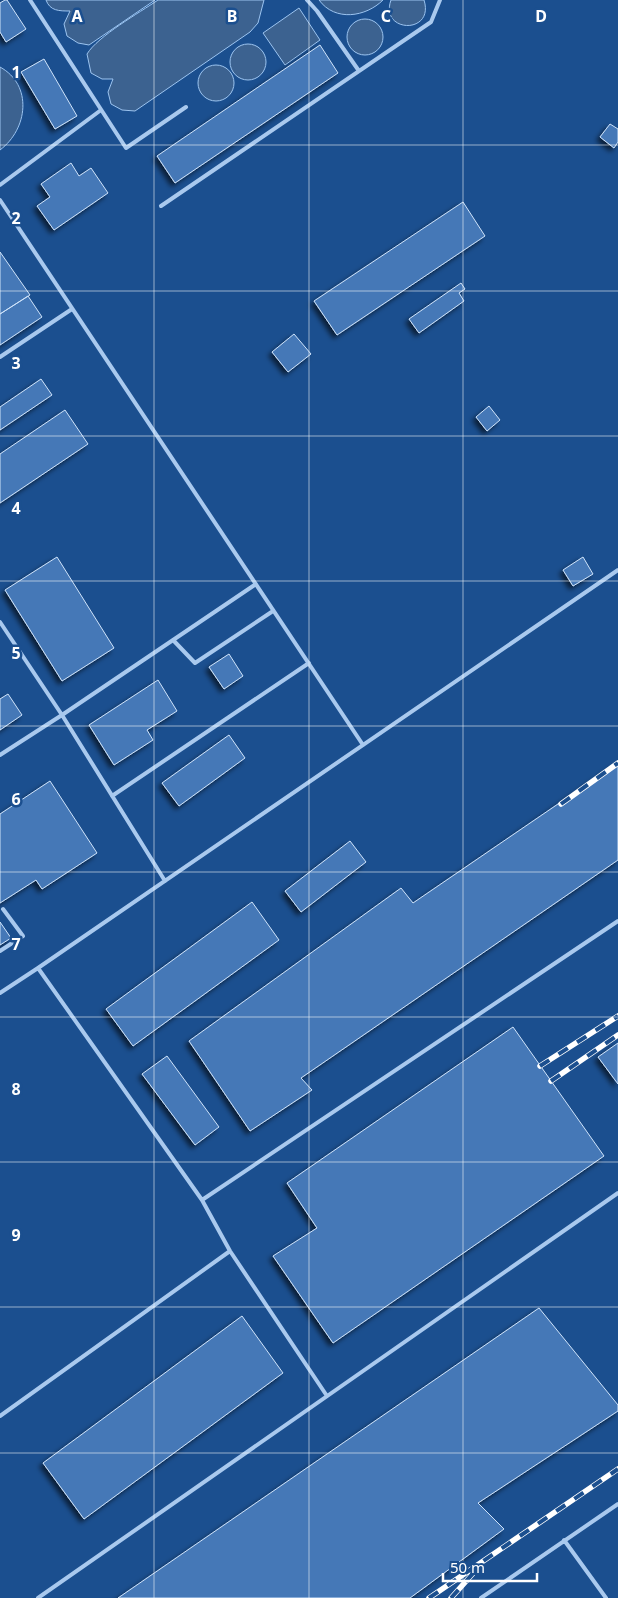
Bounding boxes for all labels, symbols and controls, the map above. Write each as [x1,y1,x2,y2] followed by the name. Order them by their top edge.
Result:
[71,5,83,27] text: A
[227,5,237,27] text: B
[381,5,391,27] text: C
[535,5,547,27] text: D
[11,61,21,83] text: 1
[11,207,21,229] text: 2
[11,352,21,374] text: 3
[11,497,21,519] text: 4
[11,642,21,664] text: 5
[11,788,21,810] text: 6
[11,933,21,955] text: 7
[11,1078,21,1100] text: 8
[11,1224,21,1246] text: 9
[443,1550,537,1582] scale bar
[450,1557,485,1577] text: 50 m

